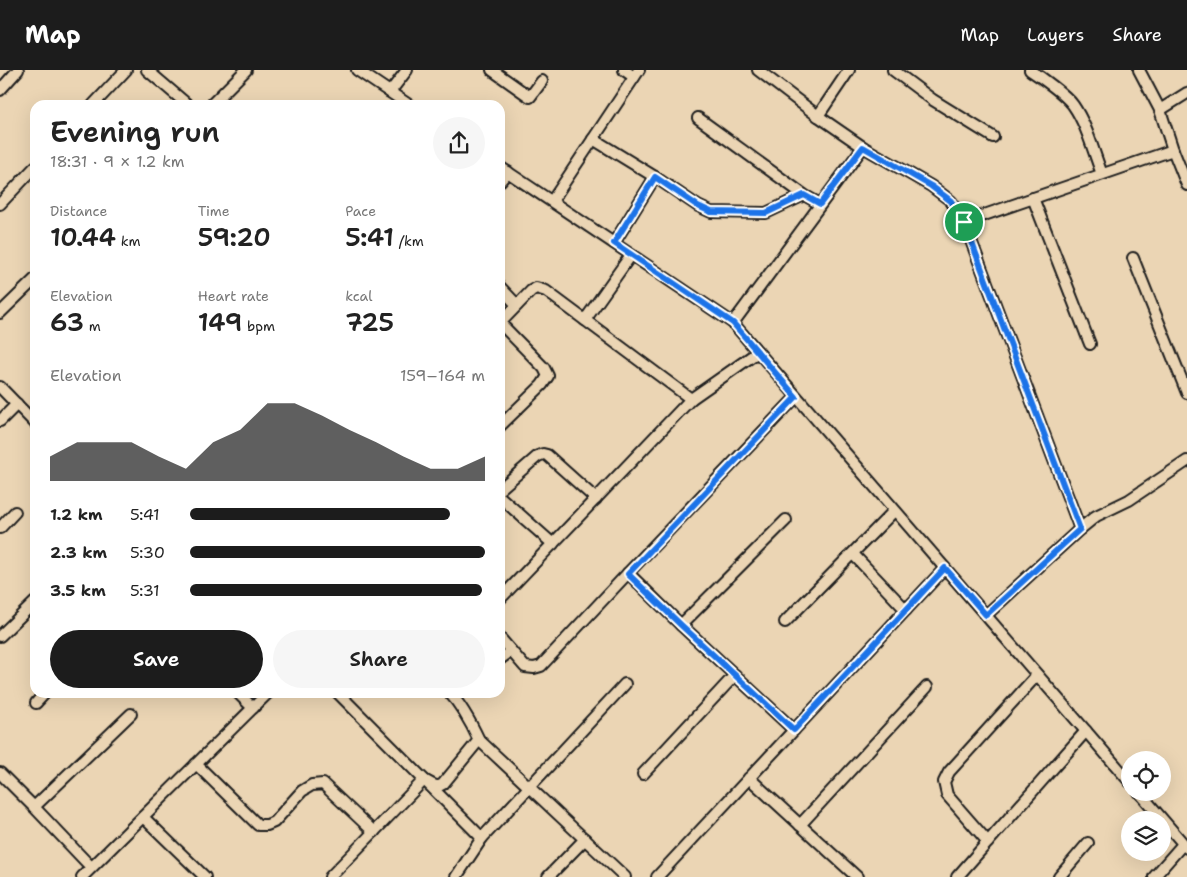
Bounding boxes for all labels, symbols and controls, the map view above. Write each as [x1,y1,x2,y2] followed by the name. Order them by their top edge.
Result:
[25,19,81,51] text: Map
[961,23,999,47] text: Map
[1027,23,1084,47] text: Layers
[1112,23,1162,47] text: Share
[50,113,220,151] text: Evening run
[433,117,485,169] button: share
[50,151,185,172] text: 18:31 · 9 × 1.2 km
[943,201,985,243] pin
[50,202,107,220] text: Distance
[198,202,230,220] text: Time
[345,202,376,220] text: Pace
[950,208,978,236] icon: arrive
[50,220,116,254] text: 10.44
[198,220,271,254] text: 59:20
[345,220,394,254] text: 5:41
[116,232,141,250] text: km
[394,232,424,250] text: /km
[50,287,113,305] text: Elevation
[198,287,269,305] text: Heart rate
[345,287,373,305] text: kcal
[50,305,84,339] text: 63
[198,305,242,339] text: 149
[345,305,394,339] text: 725
[84,317,101,335] text: m
[242,317,275,335] text: bpm
[50,365,122,386] text: Elevation
[400,365,485,386] text: 159–164 m
[50,504,103,525] text: 1.2 km
[130,504,160,525] text: 5:41
[50,542,107,563] text: 2.3 km
[130,542,165,563] text: 5:30
[50,580,106,601] text: 3.5 km
[130,580,160,601] text: 5:31
[50,630,263,688] button: Save
[273,630,485,688] button: Share
[1121,751,1171,861] map controls
[1121,751,1171,801] button: locate
[1121,811,1171,861] button: layers

